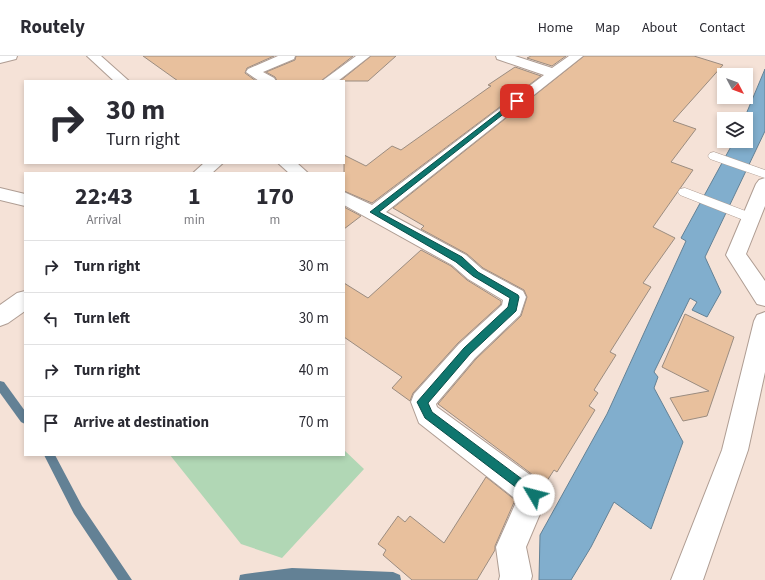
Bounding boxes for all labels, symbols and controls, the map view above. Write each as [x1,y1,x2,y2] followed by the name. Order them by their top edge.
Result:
[20,14,85,41] text: Routely
[538,18,573,38] text: Home
[595,18,620,38] text: Map
[642,18,677,38] text: About
[699,18,745,38] text: Contact
[717,68,753,104] north arrow
[717,68,753,148] map controls
[500,84,534,118] pin
[106,90,165,130] text: 30 m
[506,90,528,112] icon: arrive
[40,96,92,148] icon: right
[717,112,753,148] button: layers
[106,127,180,152] text: Turn right
[75,179,133,214] text: 22:43
[188,179,201,214] text: 1
[256,179,294,214] text: 170
[86,211,121,229] text: Arrival
[184,211,205,229] text: min
[270,211,280,229] text: m
[40,256,62,278] icon: right
[74,256,140,277] text: Turn right
[299,256,329,277] text: 30 m
[40,308,62,330] icon: left
[74,308,130,329] text: Turn left
[299,308,329,329] text: 30 m
[40,360,62,382] icon: right
[74,360,140,381] text: Turn right
[299,360,329,381] text: 40 m
[40,412,62,434] icon: arrive
[74,412,209,433] text: Arrive at destination
[299,412,329,433] text: 70 m
[513,474,555,516] position arrow

